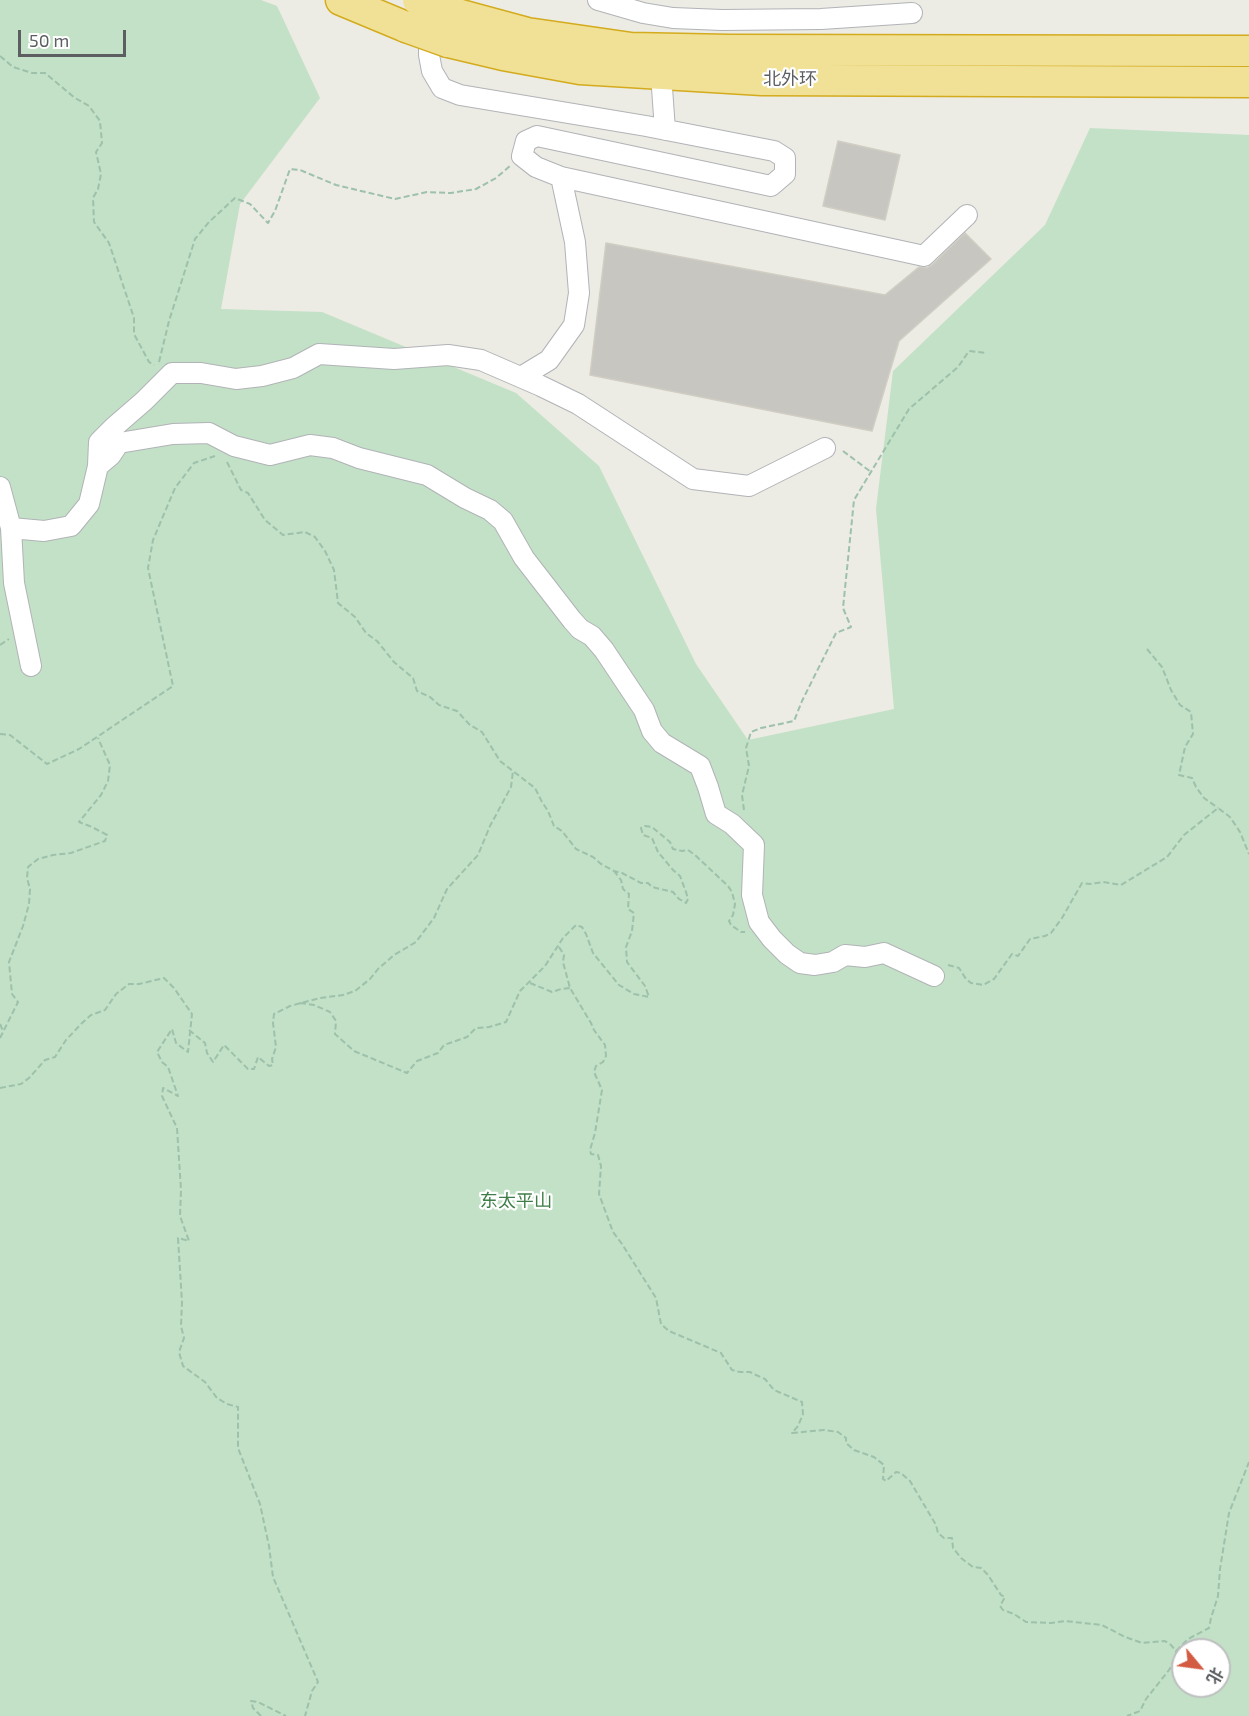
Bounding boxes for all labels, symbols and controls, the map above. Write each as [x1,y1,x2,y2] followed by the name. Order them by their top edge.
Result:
[21,18,129,56] scale bar
[29,29,69,51] text: 50 m
[763,68,817,90] street label: 北外环
[480,1190,552,1212] park label: 东太平山
[1171,1638,1231,1698] north arrow
[1203,1664,1228,1688] text: 北

